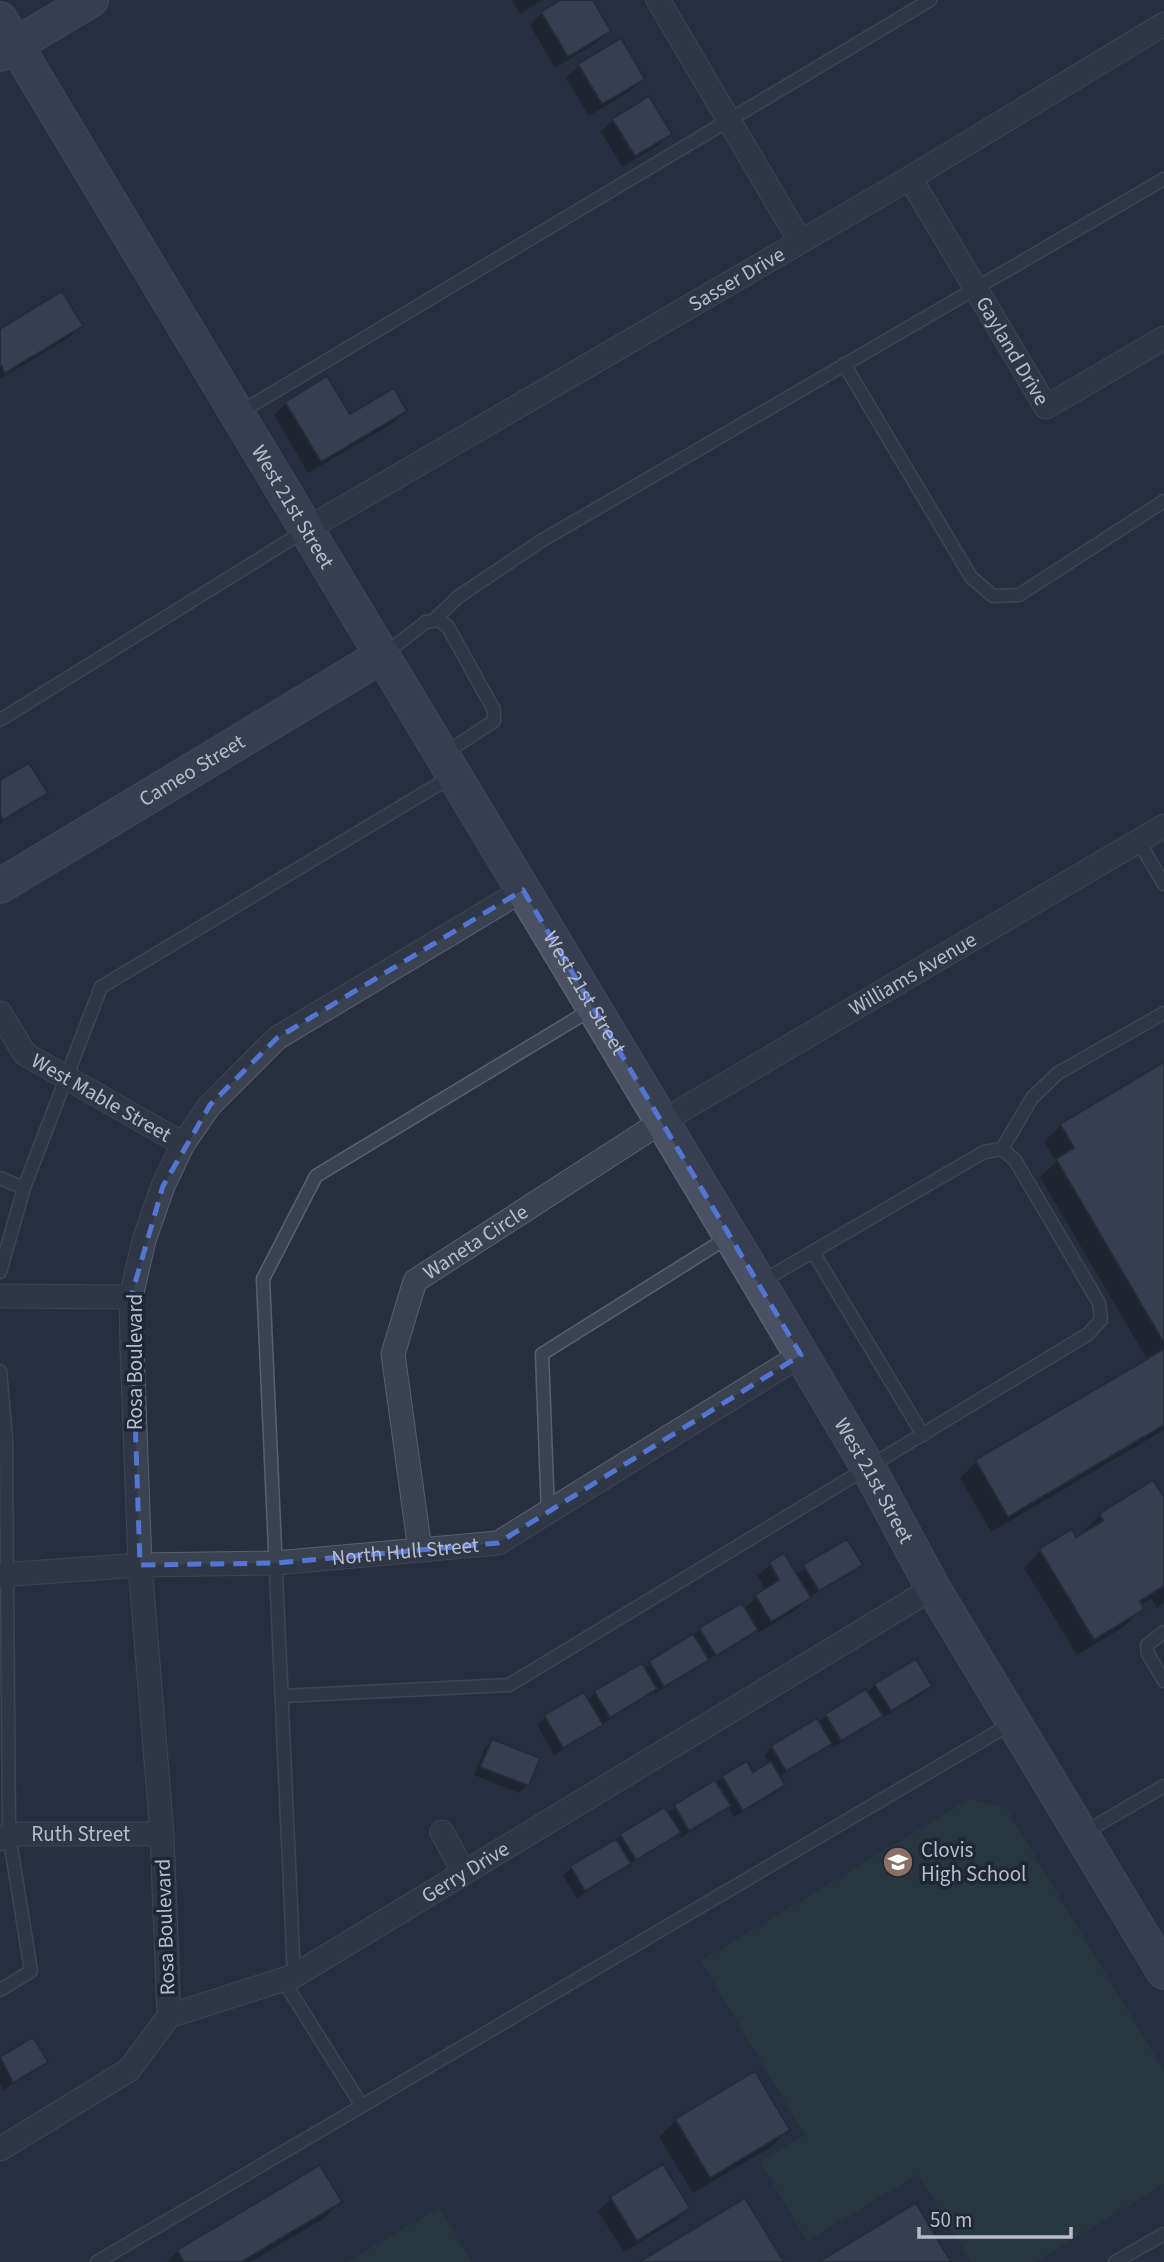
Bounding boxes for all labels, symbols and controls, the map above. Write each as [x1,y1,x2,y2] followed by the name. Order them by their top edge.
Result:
[683,239,790,319] street label: Sasser Drive
[969,291,1057,411] street label: Gayland Drive
[244,439,342,574] street label: West 21st Street
[133,727,250,814] street label: Cameo Street
[536,925,634,1061] street label: West 21st Street
[843,925,982,1023] street label: Williams Avenue
[26,1046,177,1149] street label: West Mable Street
[417,1197,534,1287] street label: Waneta Circle
[120,1294,150,1430] street label: Rosa Boulevard
[827,1412,921,1549] street label: West 21st Street
[330,1530,480,1573] street label: North Hull Street
[31,1819,130,1849] street label: Ruth Street
[415,1834,515,1910] street label: Gerry Drive
[921,1835,1026,1889] place label: Clovis High School
[881,1845,915,1879] school or university icon: Clovis High School
[148,1858,182,1996] street label: Rosa Boulevard
[919,2196,1071,2240] scale bar
[930,2205,972,2235] text: 50 m

